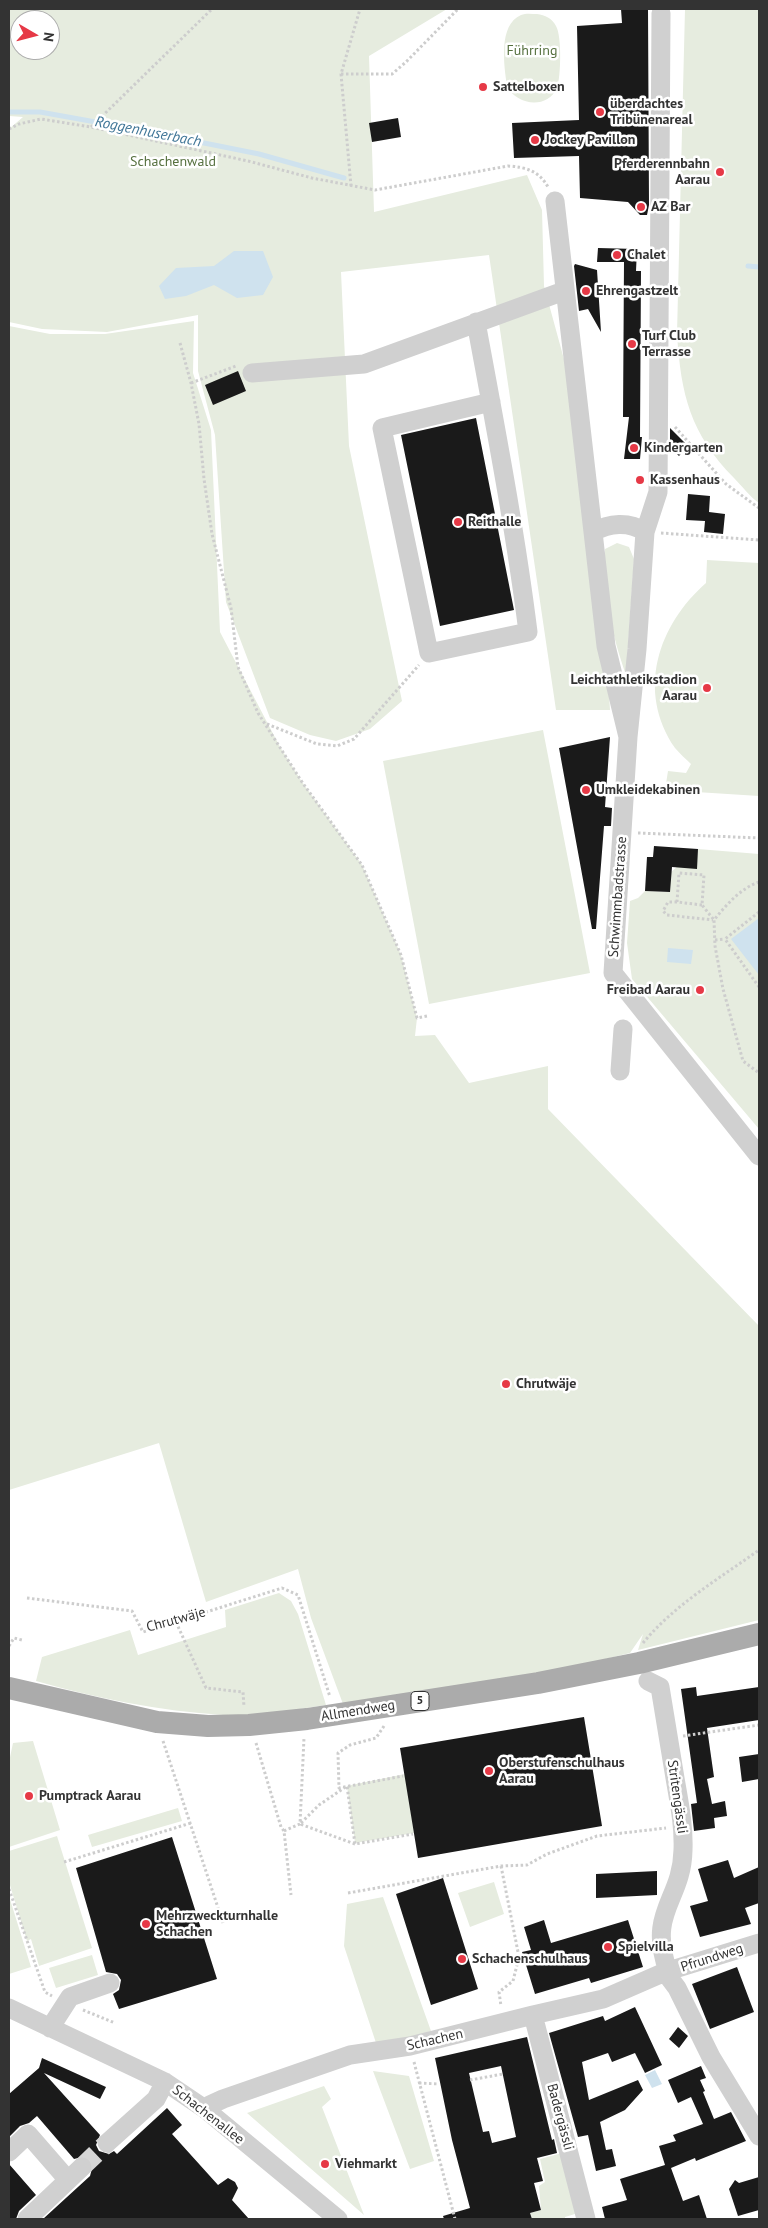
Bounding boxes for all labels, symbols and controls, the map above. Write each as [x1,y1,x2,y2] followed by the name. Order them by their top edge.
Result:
[10,10,60,60] north arrow
[39,31,58,43] text: N
[507,43,557,59] park label: Führring
[493,79,565,95] place label: Sattelboxen
[477,81,489,93] marker: Sattelboxen
[610,96,693,128] place label: überdachtes Tribünenareal
[594,106,606,118] marker: überdachtes Tribünenareal
[93,113,203,151] water label: Roggenhuserbach
[545,132,635,148] place label: Jockey Pavillon
[529,134,541,146] marker: Jockey Pavillon
[130,154,216,170] park label: Schachenwald
[614,156,710,188] place label: Pferderennbahn Aarau
[714,166,726,178] marker: Pferderennbahn Aarau
[651,199,690,215] place label: AZ Bar
[635,201,647,213] marker: AZ Bar
[627,247,666,263] place label: Chalet
[611,249,623,261] marker: Chalet
[596,283,678,299] place label: Ehrengastzelt
[580,285,592,297] marker: Ehrengastzelt
[642,328,696,361] place label: Turf Club Terrasse
[626,338,638,350] marker: Turf Club Terrasse
[644,440,723,456] place label: Kindergarten
[628,442,640,454] marker: Kindergarten
[650,472,720,488] place label: Kassenhaus
[634,474,646,486] marker: Kassenhaus
[468,514,521,530] place label: Reithalle
[452,516,464,528] marker: Reithalle
[570,672,697,704] place label: Leichtathletikstadion Aarau
[701,682,713,694] marker: Leichtathletikstadion Aarau
[596,782,700,798] place label: Umkleidekabinen
[580,784,592,796] marker: Umkleidekabinen
[605,836,631,958] street label: Schwimmbadstrasse
[607,982,690,998] place label: Freibad Aarau
[694,984,706,996] marker: Freibad Aarau
[516,1376,576,1392] place label: Chrutwäje
[500,1378,512,1390] marker: Chrutwäje
[144,1604,208,1636] street label: Chrutwäje
[411,1692,429,1710] road number: 5
[320,1697,396,1725] street label: Allmendweg
[499,1755,625,1788] place label: Oberstufenschulhaus Aarau
[664,1759,690,1835] street label: Stritengässli
[483,1765,495,1777] marker: Oberstufenschulhaus Aarau
[39,1788,141,1804] place label: Pumptrack Aarau
[23,1790,35,1802] marker: Pumptrack Aarau
[156,1908,278,1940] place label: Mehrzweckturnhalle Schachen
[140,1918,152,1930] marker: Mehrzweckturnhalle Schachen
[618,1939,674,1955] place label: Spielvilla
[679,1940,745,1976] street label: Pfrundweg
[602,1941,614,1953] marker: Spielvilla
[472,1951,588,1967] place label: Schachenschulhaus
[456,1953,468,1965] marker: Schachenschulhaus
[405,2025,465,2055] street label: Schachen
[169,2082,247,2148] street label: Schachenallee
[543,2082,577,2152] street label: Badergässli
[335,2156,397,2172] place label: Viehmarkt
[319,2158,331,2170] marker: Viehmarkt

